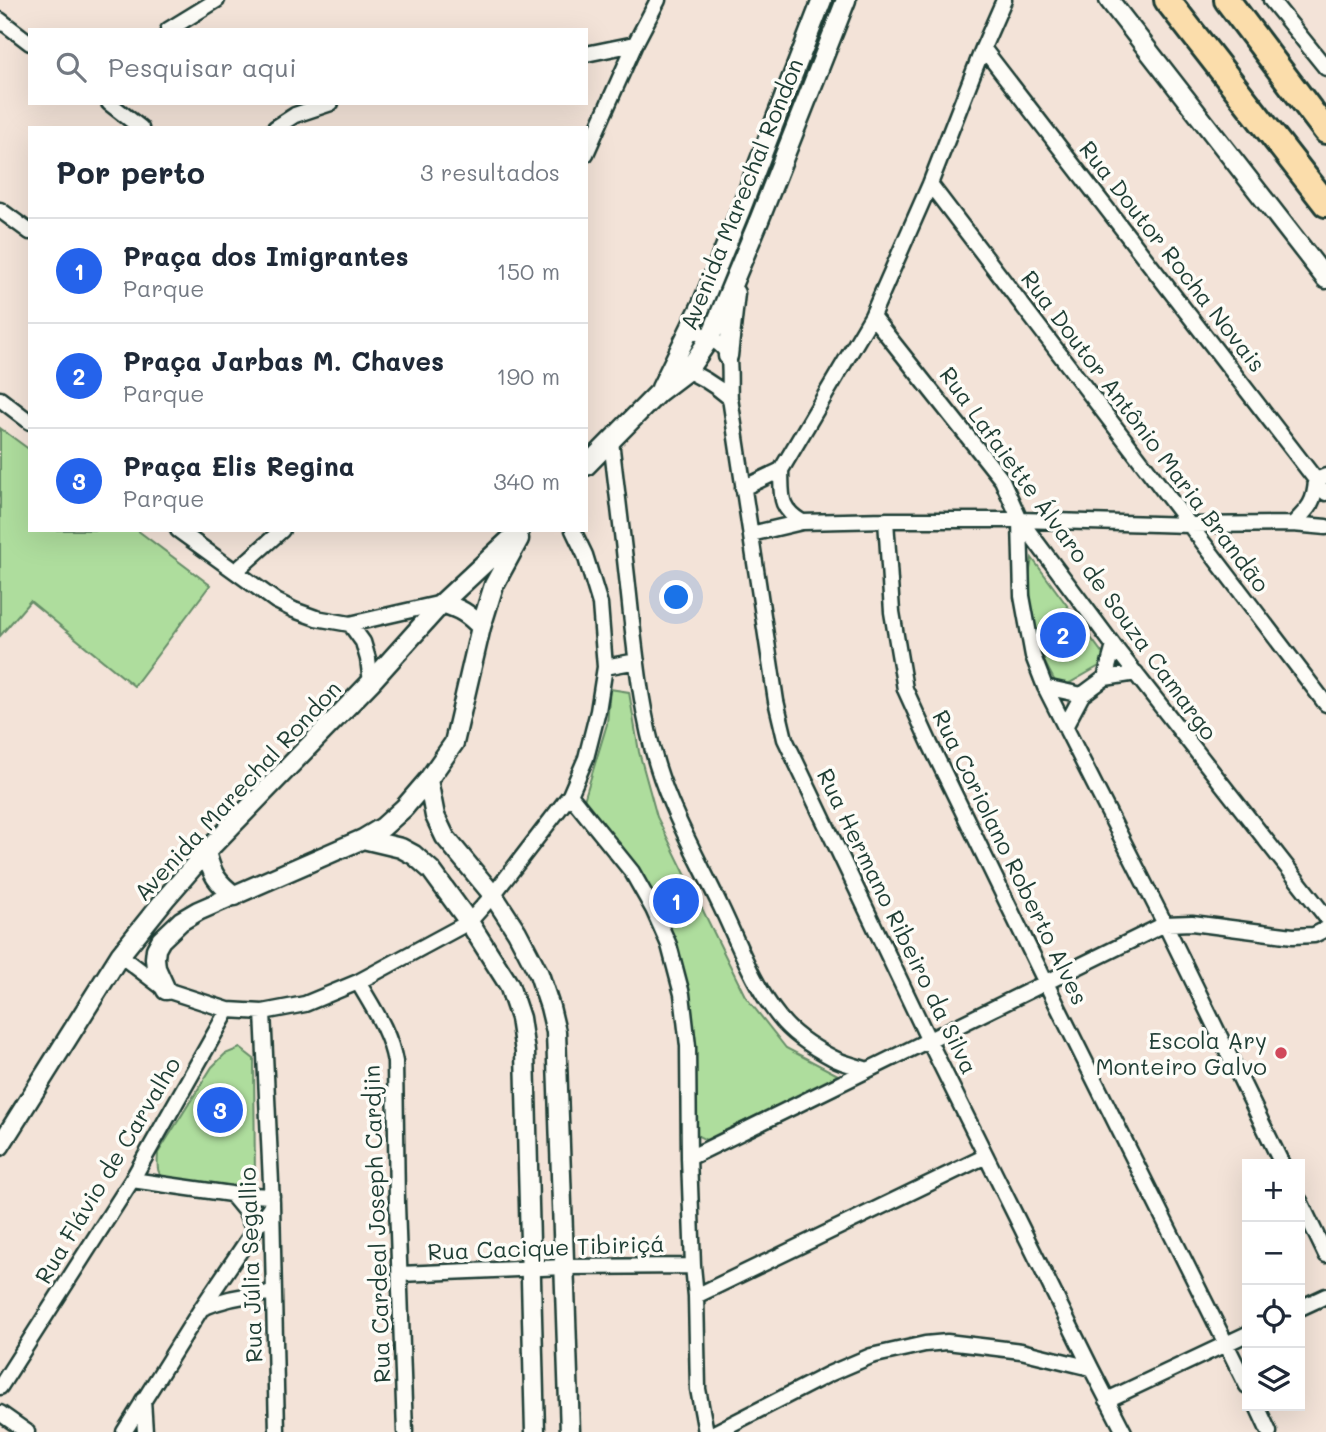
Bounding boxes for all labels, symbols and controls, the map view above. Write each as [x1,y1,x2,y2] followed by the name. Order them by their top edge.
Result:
[28,28,588,105] search box
[52,48,90,86] icon: search
[108,50,297,84] text: Pesquisar aqui
[673,54,809,334] street label: Avenida Marechal Rondon
[1073,134,1273,378] street label: Rua Doutor Rocha Novais
[56,152,205,192] text: Por perto
[420,157,560,187] text: 3 resultados
[123,239,409,273] text: Praça dos Imigrantes
[74,256,84,286] text: 1
[496,256,560,286] text: 150 m
[1015,264,1277,598] street label: Rua Doutor Antônio Maria Brandão
[123,273,205,303] text: Parque
[123,344,444,378] text: Praça Jarbas M. Chaves
[933,360,1225,746] street label: Rua Lafaiette Álvaro de Souza Camargo
[73,361,85,391] text: 2
[496,361,560,391] text: 190 m
[123,378,205,408] text: Parque
[123,449,355,483] text: Praça Elis Regina
[72,466,86,496] text: 3
[493,466,560,496] text: 340 m
[123,483,205,513] text: Parque
[659,580,693,614] your location
[1040,609,1086,661] pin: 2
[127,674,347,906] street label: Avenida Marechal Rondon
[926,705,1096,1009] street label: Rua Coriolano Roberto Alves
[811,763,985,1079] street label: Rua Hermano Ribeiro da Silva
[653,875,699,927] pin: 1
[1095,1025,1267,1081] place label: Escola Ary Monteiro Galvo
[1273,1045,1289,1061] marker: Escola Ary Monteiro Galvo
[27,1051,187,1289] street label: Rua Flávio de Carvalho
[355,1064,397,1384] street label: Rua Cardeal Joseph Cardjin
[197,1084,243,1136] pin: 3
[1242,1159,1305,1411] map controls
[1242,1159,1305,1222] button: +
[232,1167,268,1363] street label: Rua Júlia Segallio
[1242,1222,1305,1285] button: −
[427,1228,665,1266] street label: Rua Cacique Tibiriçá
[1242,1285,1305,1348] button: locate
[1242,1348,1305,1411] button: layers

